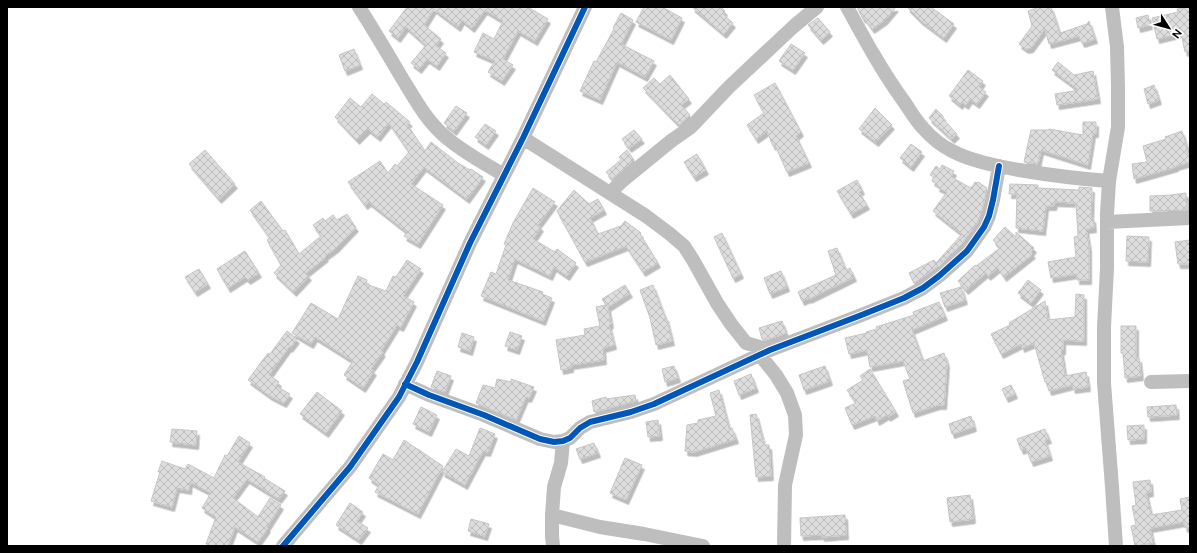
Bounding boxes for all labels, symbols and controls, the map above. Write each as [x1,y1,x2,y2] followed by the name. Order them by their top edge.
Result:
[1149,8,1189,48] north arrow
[1169,27,1185,41] text: N

